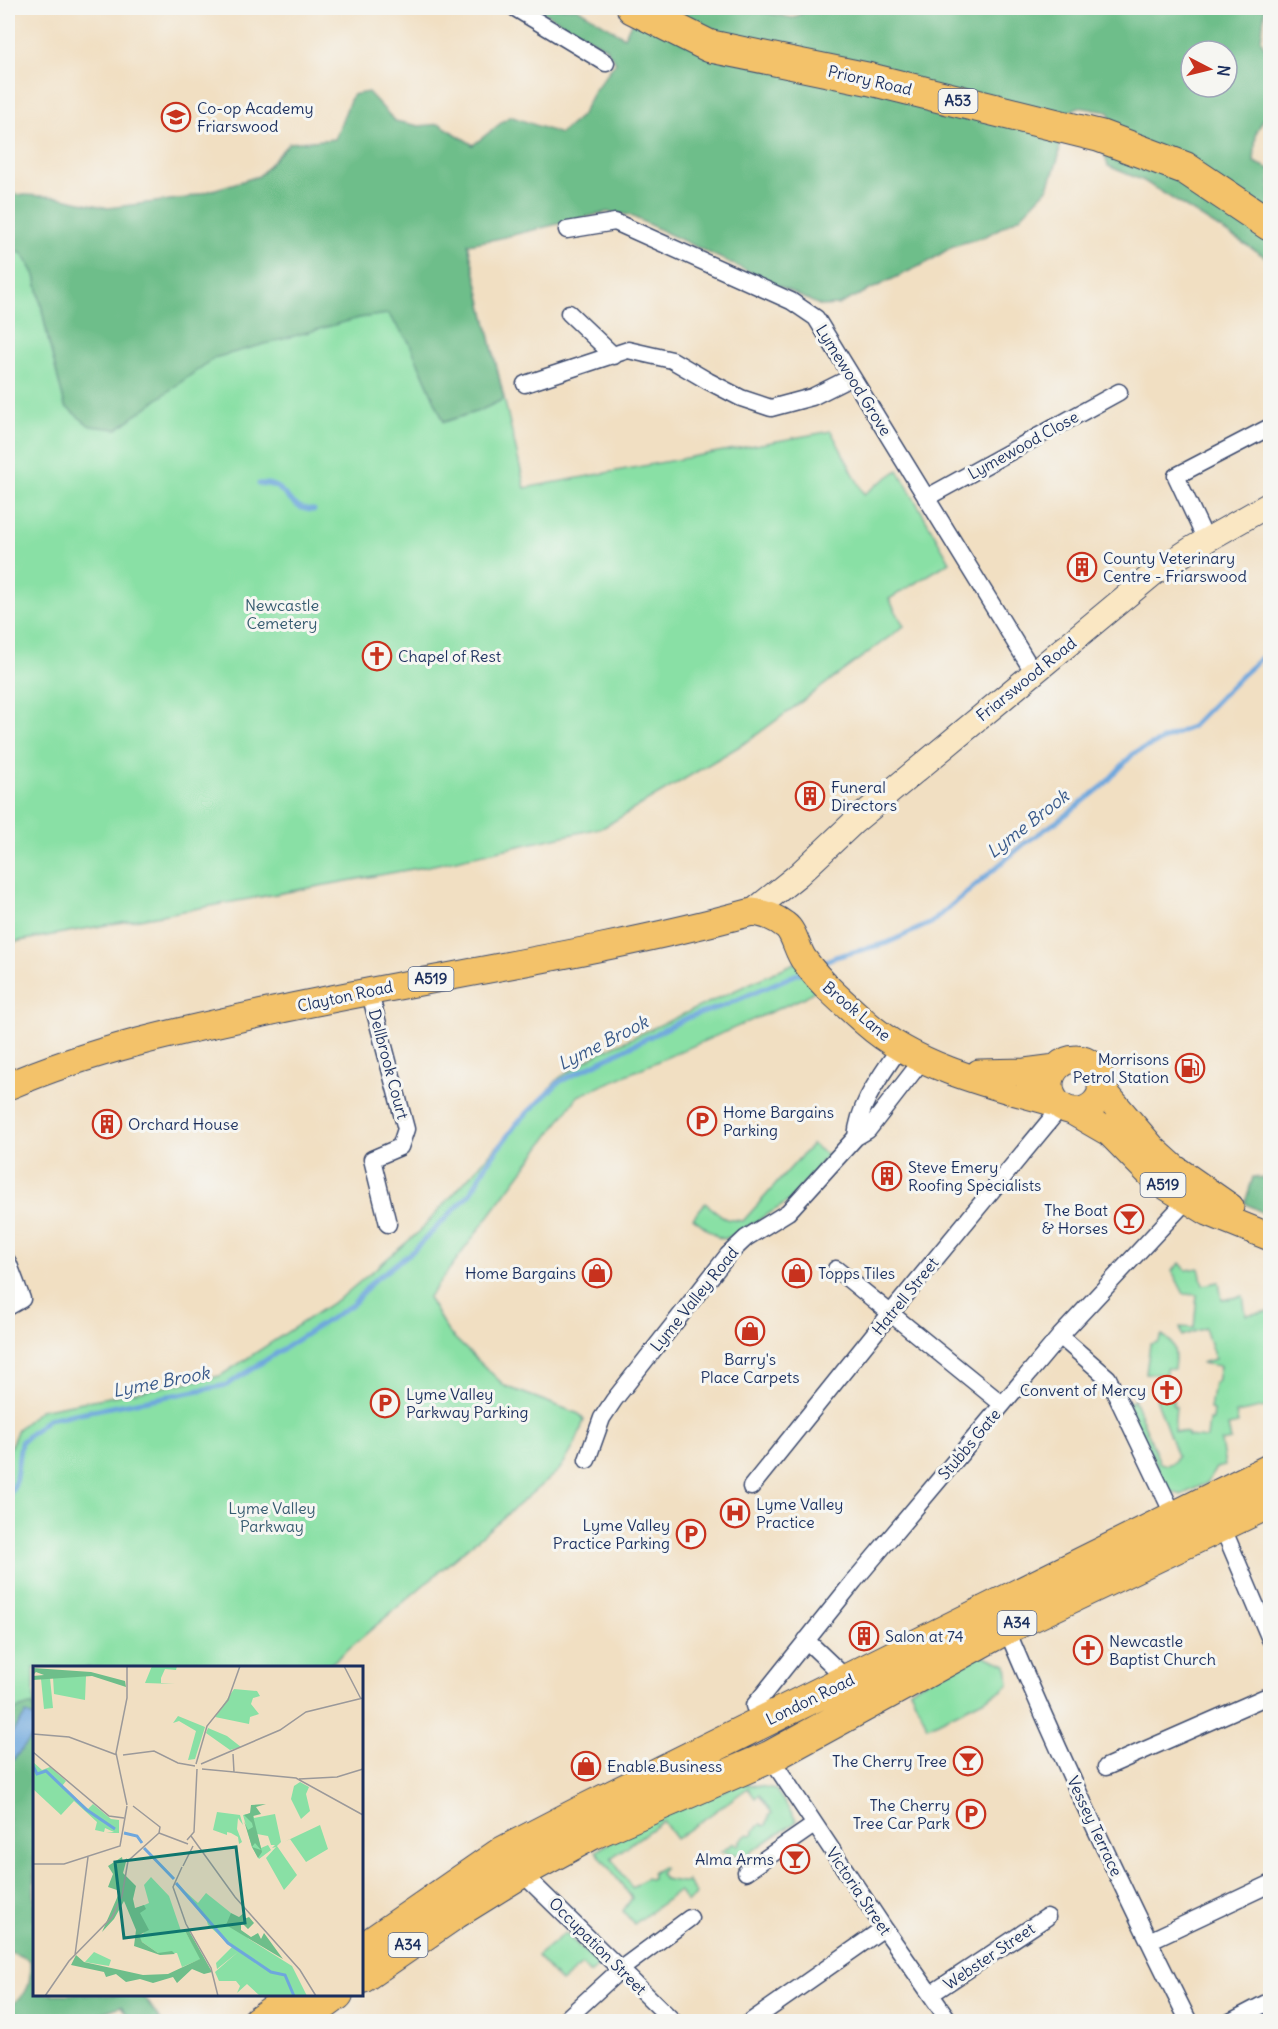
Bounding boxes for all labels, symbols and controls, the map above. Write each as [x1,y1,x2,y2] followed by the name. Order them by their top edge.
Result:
[1179,39,1239,99] north arrow
[826,61,914,99] street label: Priory Road
[1213,64,1234,78] text: N
[938,89,978,113] road number: A53
[197,98,313,136] place label: Co-op Academy Friarswood
[160,101,192,133] school or university icon: Co-op Academy Friarswood
[812,321,896,439] street label: Lymewood Grove
[964,406,1082,484] street label: Lymewood Close
[1103,548,1247,586] place label: County Veterinary Centre - Friarswood
[1066,551,1098,583] building icon: County Veterinary Centre - Friarswood
[245,595,319,633] park label: Newcastle Cemetery
[972,633,1080,725] street label: Friarswood Road
[361,640,393,672] church icon: Chapel of Rest
[398,646,502,666] place label: Chapel of Rest
[831,777,897,815] place label: Funeral Directors
[794,780,826,812] building icon: Funeral Directors
[982,783,1075,863] water label: Lyme Brook
[408,967,454,991] road number: A519
[295,976,395,1016] street label: Clayton Road
[819,977,895,1045] street label: Brook Lane
[365,1007,413,1122] street label: Dellbrook Court
[554,1009,653,1075] water label: Lyme Brook
[1073,1049,1169,1087] place label: Morrisons Petrol Station
[1174,1052,1206,1084] fuel station icon: Morrisons Petrol Station
[723,1102,834,1140] place label: Home Bargains Parking
[686,1105,718,1137] parking icon: Home Bargains Parking
[91,1108,123,1140] building icon: Orchard House
[128,1114,239,1134] place label: Orchard House
[908,1157,1041,1195] place label: Steve Emery Roofing Specialists
[871,1160,903,1192] building icon: Steve Emery Roofing Specialists
[1140,1173,1186,1197] road number: A519
[1042,1200,1109,1238] place label: The Boat & Horses
[1113,1203,1145,1235] bar icon: The Boat & Horses
[646,1243,742,1355] street label: Lyme Valley Road
[868,1253,943,1339] street label: Hatrell Street
[581,1257,613,1289] shop icon: Home Bargains
[781,1257,813,1289] shop icon: Topps Tiles
[465,1263,576,1283] place label: Home Bargains
[818,1263,895,1283] place label: Topps Tiles
[734,1315,766,1347] shop icon: Barry's Place Carpets
[700,1349,800,1387] place label: Barry's Place Carpets
[111,1361,213,1402] water label: Lyme Brook
[1151,1374,1183,1406] church icon: Convent of Mercy
[1020,1380,1146,1400] place label: Convent of Mercy
[406,1384,528,1422] place label: Lyme Valley Parkway Parking
[369,1387,401,1419] parking icon: Lyme Valley Parkway Parking
[933,1404,1005,1484] street label: Stubbs Gate
[756,1494,843,1532] place label: Lyme Valley Practice
[719,1497,751,1529] hospital icon: Lyme Valley Practice
[228,1498,316,1536] park label: Lyme Valley Parkway
[553,1515,670,1553] place label: Lyme Valley Practice Parking
[675,1518,707,1550] parking icon: Lyme Valley Practice Parking
[998,1611,1036,1635] road number: A34
[848,1620,880,1652] building icon: Salon at 74
[885,1626,964,1646] place label: Salon at 74
[1109,1631,1216,1669] place label: Newcastle Baptist Church
[1072,1634,1104,1666] church icon: Newcastle Baptist Church
[33,1666,363,1996] inset map
[763,1669,857,1729] street label: London Road
[952,1745,984,1777] bar icon: The Cherry Tree
[570,1750,602,1782] shop icon: Enable.Business
[832,1751,947,1771] place label: The Cherry Tree
[607,1756,722,1776] place label: Enable.Business
[1063,1773,1127,1879] street label: Vessey Terrace
[853,1795,950,1833] place label: The Cherry Tree Car Park
[955,1798,987,1830] parking icon: The Cherry Tree Car Park
[779,1843,811,1875] bar icon: Alma Arms
[822,1843,896,1939] street label: Victoria Street
[695,1849,774,1869] place label: Alma Arms
[545,1893,651,1999] street label: Occupation Street
[940,1918,1039,1994] street label: Webster Street
[388,1933,428,1957] road number: A34

